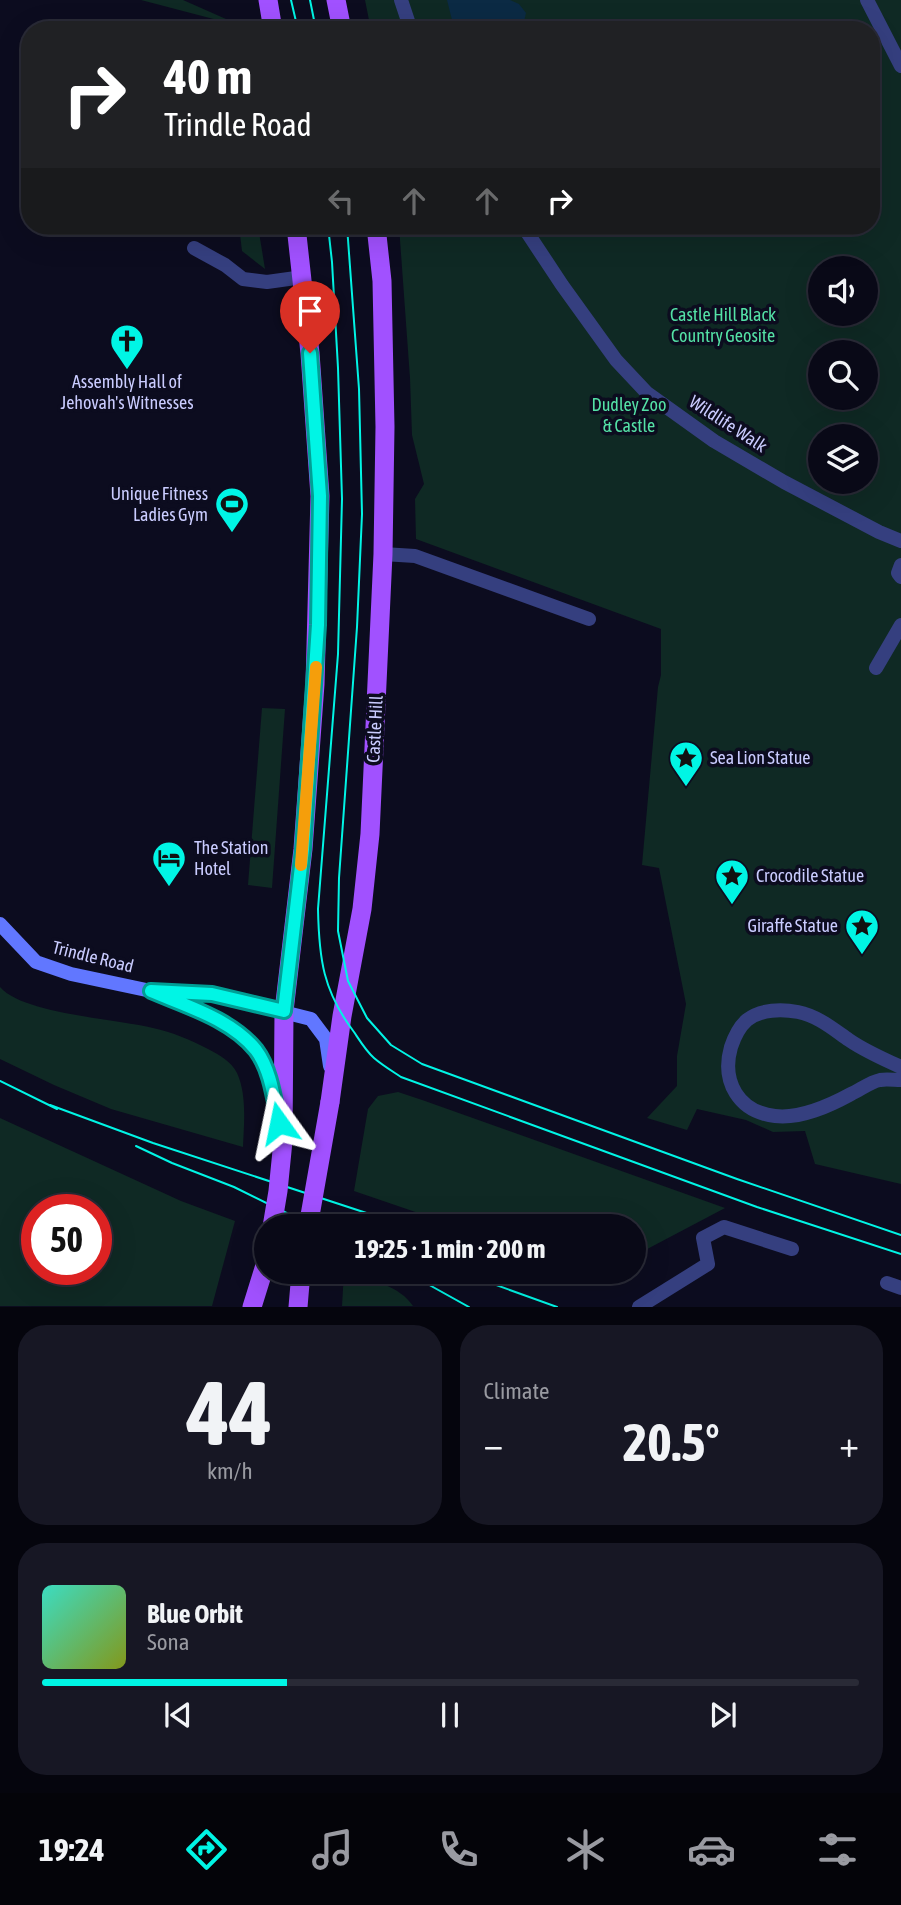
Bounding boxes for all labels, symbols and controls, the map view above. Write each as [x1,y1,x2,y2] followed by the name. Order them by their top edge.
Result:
[164,48,252,104] text: 40 m
[49,49,140,140] icon: right
[164,106,312,143] text: Trindle Road
[322,182,360,220] icon: left
[395,182,433,220] icon: ahead
[468,182,506,220] icon: ahead
[541,182,579,220] icon: right
[808,256,878,494] map controls
[808,256,878,326] button: sound
[280,281,340,353] pin
[291,292,329,330] icon: arrive
[670,304,776,346] park label: Castle Hill Black Country Geosite
[108,322,146,371] church icon: Assembly Hall of Jehovah's Witnesses
[808,340,878,410] button: search
[60,371,194,413] place label: Assembly Hall of Jehovah's Witnesses
[685,391,771,457] street label: Wildlife Walk
[592,394,666,436] park label: Dudley Zoo & Castle
[808,424,878,494] button: layers
[110,483,208,525] place label: Unique Fitness Ladies Gym
[213,485,251,534] sports icon: Unique Fitness Ladies Gym
[362,695,387,763] street label: Castle Hill
[667,739,705,788] place icon: Sea Lion Statue
[710,747,811,768] place label: Sea Lion Statue
[194,837,269,879] place label: The Station Hotel
[150,839,188,888] hotel icon: The Station Hotel
[713,857,751,906] place icon: Crocodile Statue
[756,865,864,886] place label: Crocodile Statue
[843,907,881,956] place icon: Giraffe Statue
[747,915,838,936] place label: Giraffe Statue
[50,936,136,977] street label: Trindle Road
[242,1086,316,1160] position arrow
[21,1194,112,1285] speed limit sign: 50
[355,1234,545,1264] text: 19:25 · 1 min · 200 m
[187,1360,273,1464] text: 44
[484,1378,549,1404] text: Climate
[623,1412,720,1472] text: 20.5°
[484,1422,503,1465] text: −
[839,1422,859,1465] text: +
[207,1458,253,1484] text: km/h
[147,1599,243,1629] text: Blue Orbit
[147,1629,189,1655] text: Sona
[159,1696,197,1734] icon: previous
[431,1696,469,1734] icon: pause
[704,1696,742,1734] icon: next
[182,1825,231,1874] icon: directions
[308,1825,357,1874] icon: music
[434,1825,483,1874] icon: phone
[561,1825,610,1874] icon: climate
[687,1825,736,1874] icon: car
[813,1825,862,1874] icon: filters
[39,1831,105,1868] text: 19:24

